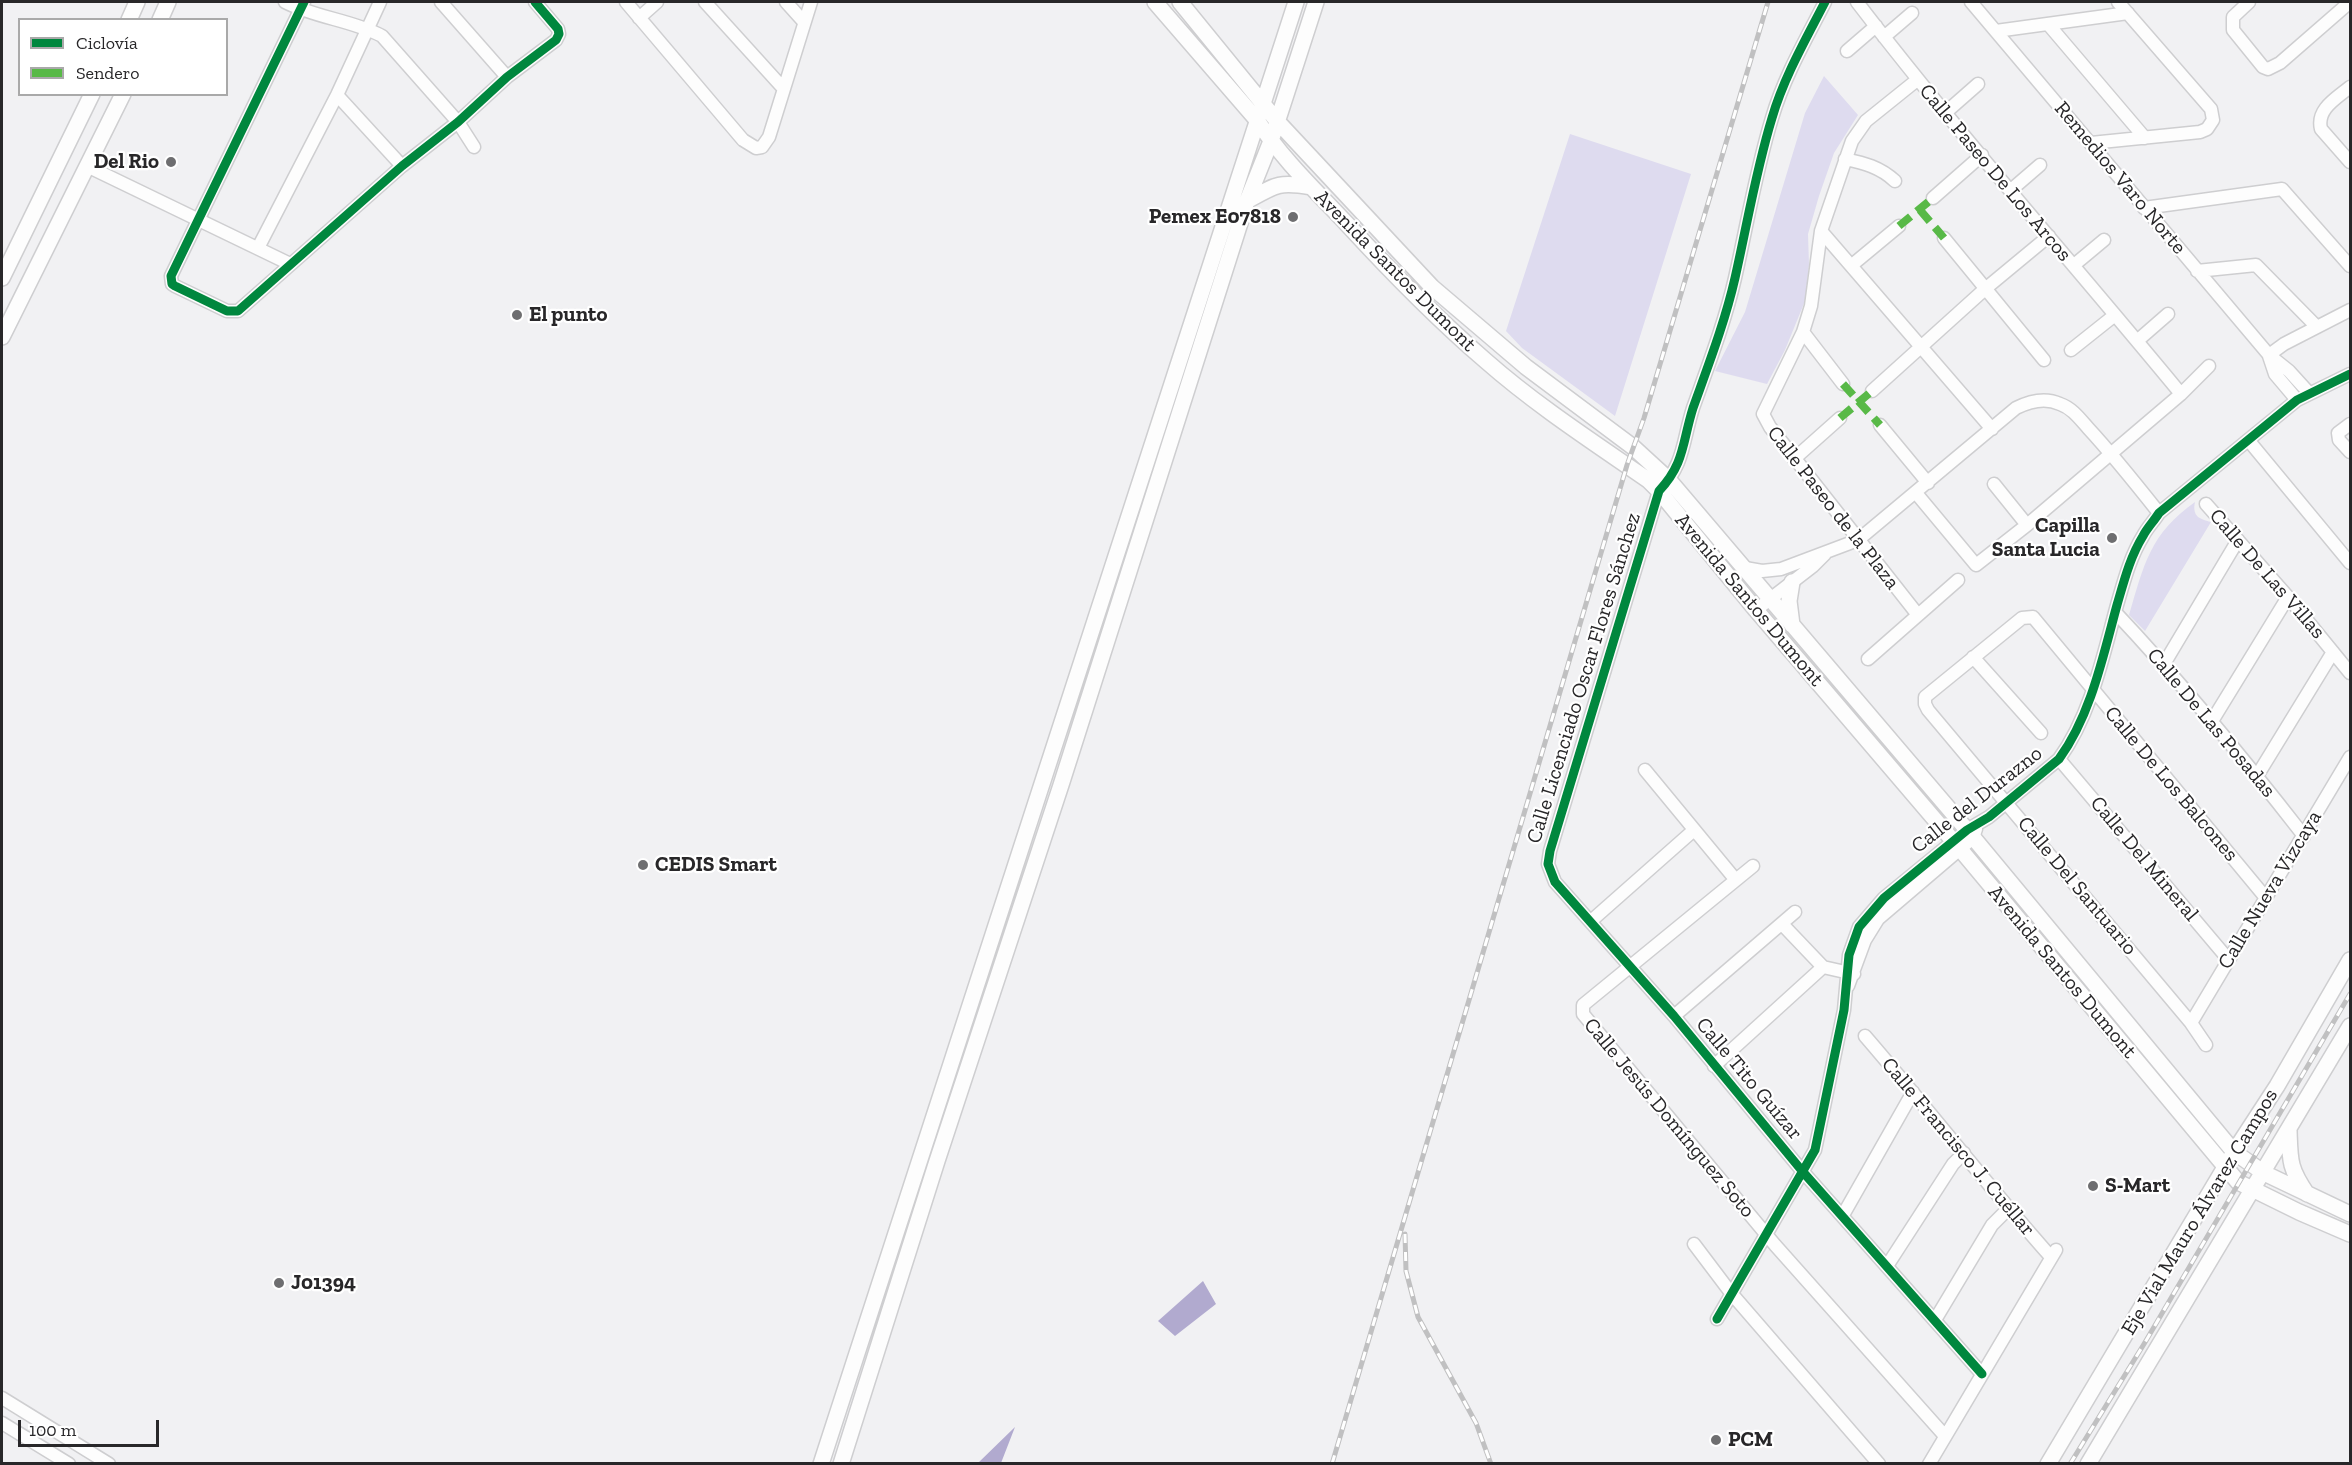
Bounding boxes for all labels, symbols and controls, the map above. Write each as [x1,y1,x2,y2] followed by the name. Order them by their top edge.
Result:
[18,18,228,96] legend
[76,32,138,54] text: Ciclovía
[76,62,140,84] text: Sendero
[1913,79,2077,267] street label: Calle Paseo De Los Arcos
[2049,96,2191,260] street label: Remedios Varo Norte
[94,149,159,175] place label: Del Rio
[164,155,178,169] marker: Del Rio
[1309,185,1481,357] street label: Avenida Santos Dumont
[1149,204,1281,230] place label: Pemex E07818
[1286,210,1300,224] marker: Pemex E07818
[529,302,607,328] place label: El punto
[510,308,524,322] marker: El punto
[1761,421,1905,595] street label: Calle Paseo de la Plaza
[2204,504,2330,644] street label: Calle De Las Villas
[1669,508,1829,692] street label: Avenida Santos Dumont
[1522,510,1646,846] street label: Calle Licenciado Oscar Flores Sánchez
[1992,513,2100,563] place label: Capilla Santa Lucia
[2105,531,2119,545] marker: Capilla Santa Lucia
[2141,643,2281,803] street label: Calle De Las Posadas
[2099,701,2243,867] street label: Calle De Los Balcones
[1906,741,2048,859] street label: Calle del Durazno
[2084,791,2204,927] street label: Calle Del Mineral
[2213,806,2327,974] street label: Calle Nueva Vizcaya
[2012,812,2142,960] street label: Calle Del Santuario
[655,852,777,878] place label: CEDIS Smart
[636,858,650,872] marker: CEDIS Smart
[1982,880,2142,1064] street label: Avenida Santos Dumont
[1690,1012,1808,1146] street label: Calle Tito Guízar
[1578,1013,1760,1223] street label: Calle Jesús Domínguez Soto
[1876,1052,2040,1242] street label: Calle Francisco J. Cuéllar
[2116,1084,2284,1340] street label: Eje Vial Mauro Álvarez Campos
[2105,1173,2170,1199] place label: S-Mart
[2086,1179,2100,1193] marker: S-Mart
[291,1270,356,1296] place label: J01394
[272,1276,286,1290] marker: J01394
[21,1408,162,1446] scale bar
[29,1419,76,1441] text: 100 m
[1728,1427,1773,1453] place label: PCM
[1709,1433,1723,1447] marker: PCM

